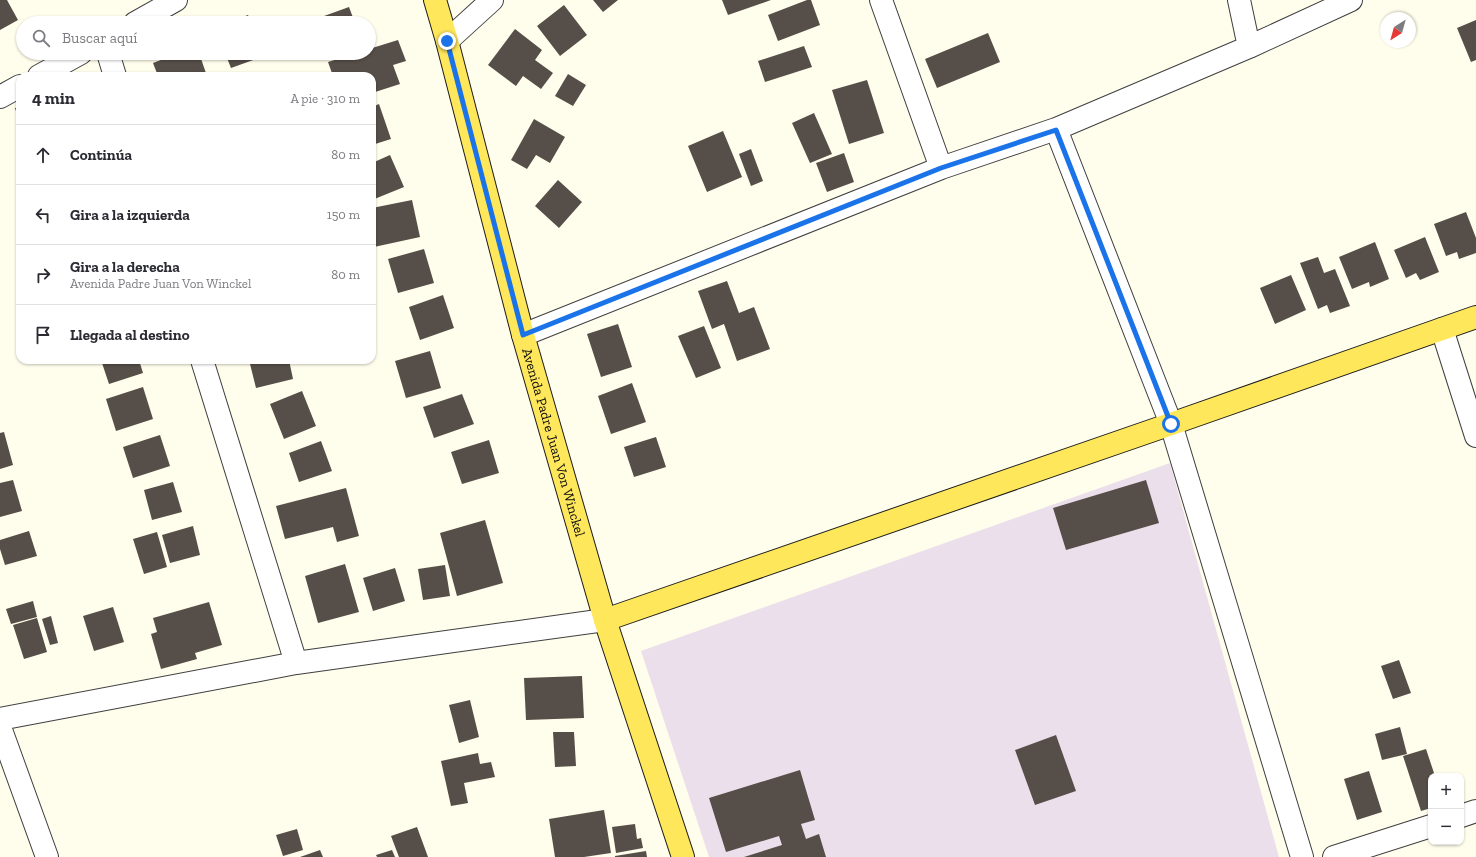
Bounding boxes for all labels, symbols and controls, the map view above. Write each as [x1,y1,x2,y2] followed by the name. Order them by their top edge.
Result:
[1380,12,1416,48] north arrow
[16,16,376,60] search box
[30,27,52,49] icon: search
[62,29,138,47] text: Buscar aquí
[438,32,456,50] route end
[32,88,75,108] text: 4 min
[290,91,360,106] text: A pie · 310 m
[32,144,54,166] icon: ahead
[70,146,132,164] text: Continúa
[331,147,360,162] text: 80 m
[32,204,54,226] icon: left
[70,206,190,224] text: Gira a la izquierda
[327,207,360,222] text: 150 m
[70,258,180,276] text: Gira a la derecha
[32,264,54,286] icon: right
[331,267,360,282] text: 80 m
[70,276,251,291] text: Avenida Padre Juan Von Winckel
[32,324,54,346] icon: arrive
[70,326,190,344] text: Llegada al destino
[519,346,589,539] street label: Avenida Padre Juan Von Winckel
[1162,415,1180,433] route start
[1428,773,1464,845] map controls
[1428,773,1464,809] button: +
[1428,809,1464,845] button: −

